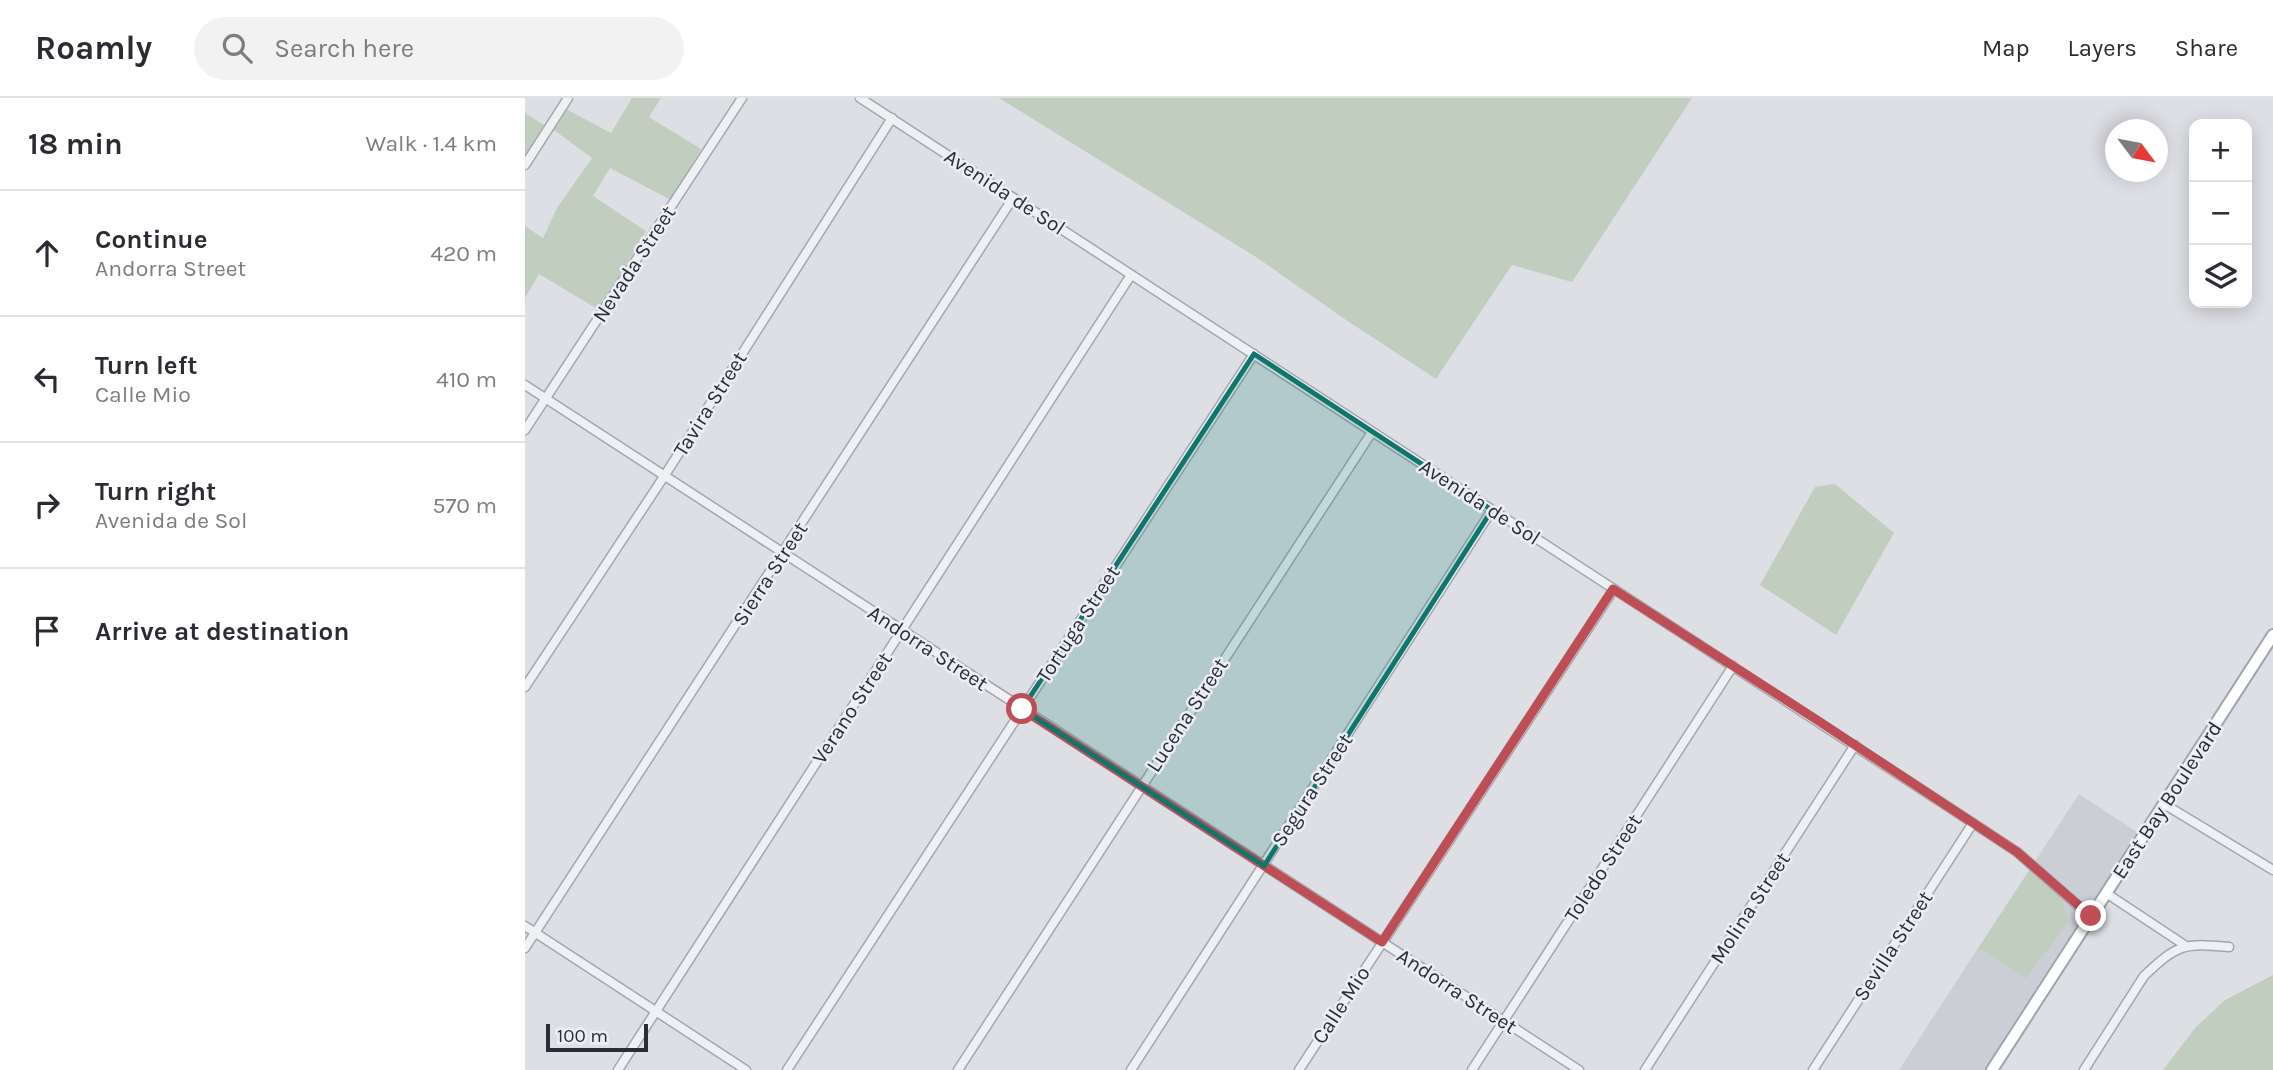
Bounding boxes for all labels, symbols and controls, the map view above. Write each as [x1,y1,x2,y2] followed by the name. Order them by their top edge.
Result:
[194,17,684,80] search box
[35,29,152,67] text: Roamly
[218,29,256,67] icon: search
[274,33,414,64] text: Search here
[1982,34,2030,62] text: Map
[2068,34,2137,62] text: Layers
[2175,34,2238,62] text: Share
[2105,119,2168,182] north arrow
[2189,119,2252,308] map controls
[2189,119,2252,182] button: +
[28,126,123,162] text: 18 min
[366,130,497,157] text: Walk · 1.4 km
[940,144,1070,240] street label: Avenida de Sol
[2189,182,2252,245] button: −
[587,201,681,327] street label: Nevada Street
[95,224,207,255] text: Continue
[28,234,66,272] icon: ahead
[430,240,497,267] text: 420 m
[2189,245,2252,308] button: layers
[95,255,246,282] text: Andorra Street
[668,347,752,461] street label: Tavira Street
[95,350,197,381] text: Turn left
[28,360,66,398] icon: left
[436,366,497,393] text: 410 m
[95,381,191,408] text: Calle Mio
[1415,454,1545,550] street label: Avenida de Sol
[95,476,216,507] text: Turn right
[28,486,66,524] icon: right
[433,492,497,519] text: 570 m
[95,507,247,534] text: Avenida de Sol
[727,517,813,630] street label: Sierra Street
[1031,561,1125,687] street label: Tortuga Street
[864,600,992,696] street label: Andorra Street
[28,612,66,650] icon: arrive
[95,616,349,647] text: Arrive at destination
[807,648,897,768] street label: Verano Street
[1141,653,1233,776] street label: Lucena Street
[1006,693,1037,724] route start
[2107,717,2227,883] street label: East Bay Boulevard
[1267,729,1357,851] street label: Segura Street
[1559,810,1647,926] street label: Toledo Street
[1705,848,1795,968] street label: Molina Street
[1849,886,1937,1005] street label: Sevilla Street
[2075,900,2106,931] route end
[1393,943,1521,1039] street label: Andorra Street
[1307,962,1375,1048] street label: Calle Mio
[546,1021,647,1053] scale bar
[557,1025,608,1047] text: 100 m

